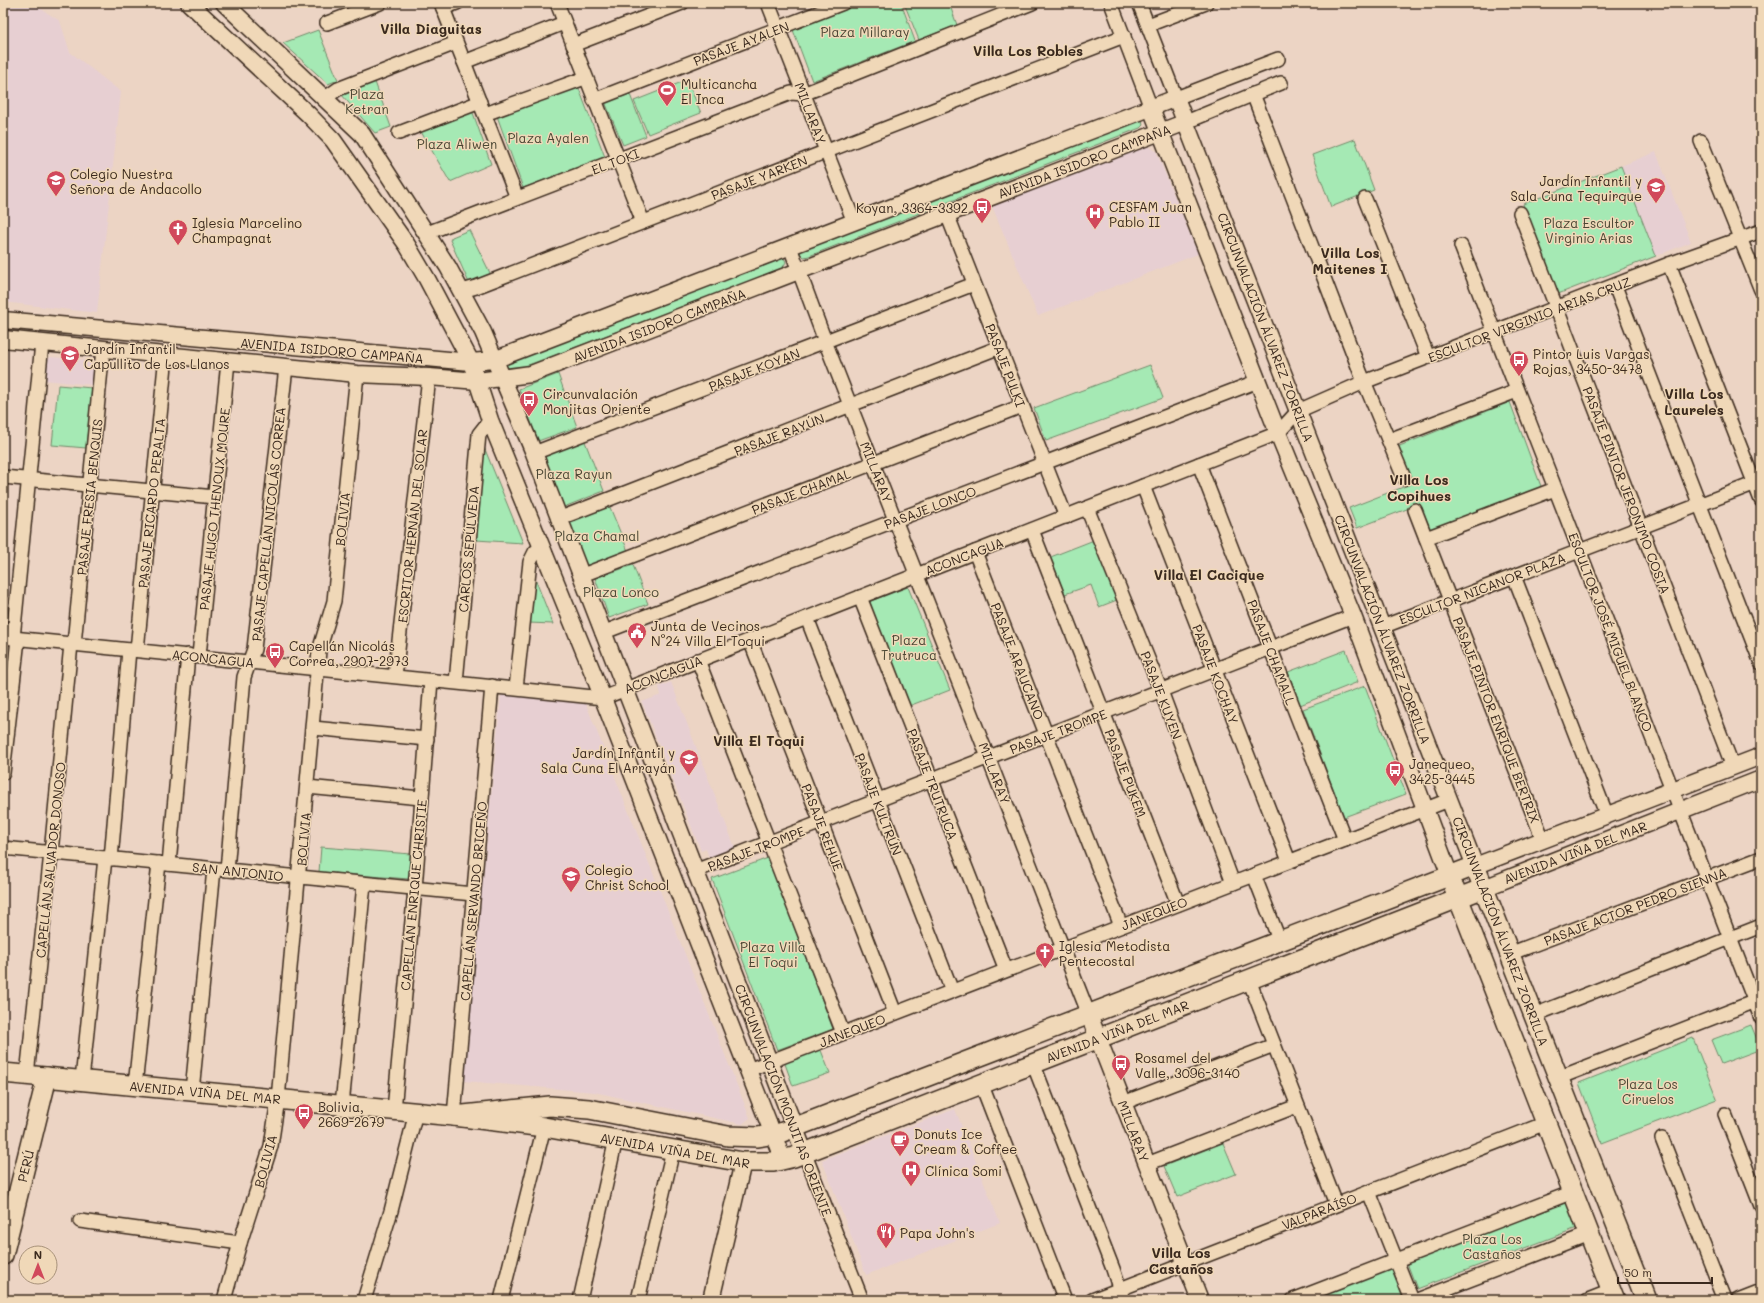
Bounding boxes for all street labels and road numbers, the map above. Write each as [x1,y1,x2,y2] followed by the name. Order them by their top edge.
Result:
[691,17,791,69] street label: PASAJE AYALEN
[791,80,831,146] street label: MILLARAY
[995,120,1173,202] street label: AVENIDA ISIDORO CAMPAÑA
[589,144,641,178] street label: EL TOKI
[708,151,810,203] street label: PASAJE YARKEN
[1214,210,1318,444] street label: CIRCUNVALACIÓN ÁLVAREZ ZORRILLA
[1425,272,1633,366] street label: ESCULTOR VIRGINIO ARIAS CRUZ
[570,284,748,366] street label: AVENIDA ISIDORO CAMPAÑA
[982,321,1030,409] street label: PASAJE PULKI
[240,334,424,366] street label: AVENIDA ISIDORO CAMPAÑA
[706,344,802,394] street label: PASAJE KOYAN
[1580,384,1674,596] street label: PASAJE PINTOR JERONIMO COSTA
[247,406,289,642] street label: PASAJE CAPELLÁN NICOLÁS CORREA
[195,407,233,611] street label: PASAJE HUGO THENOUX MOURE
[732,409,826,459] street label: PASAJE RAYÚN
[134,417,168,589] street label: PASAJE RICARDO PERALTA
[72,418,106,576] street label: PASAJE FRESIA BENQUIS
[393,428,431,624] street label: ESCRITOR HERNÁN DEL SOLAR
[857,439,897,505] street label: MILLARAY
[749,464,853,518] street label: PASAJE CHAMAL
[882,482,978,532] street label: PASAJE LONCO
[454,485,482,613] street label: CARLOS SEPÚLVEDA
[331,491,353,547] street label: BOLIVIA
[1331,512,1435,746] street label: CIRCUNVALACIÓN ÁLVAREZ ZORRILLA
[1565,530,1657,734] street label: ESCULTOR JOSÉ MIGUEL BLANCO
[922,533,1006,579] street label: ACONCAGUA
[1396,548,1568,628] street label: ESCULTOR NICANOR PLAZA
[1244,597,1300,707] street label: PASAJE CHAMALL
[988,600,1048,722] street label: PASAJE ARAUCANO
[1450,615,1544,825] street label: PASAJE PINTOR ENRIQUE BERTRIX
[1189,622,1243,726] street label: PASAJE KOCHAY
[171,645,255,671] street label: ACONCAGUA
[1137,648,1187,742] street label: PASAJE KUYEN
[621,651,705,697] street label: ACONCAGUA
[1007,705,1109,757] street label: PASAJE TROMPE
[904,726,962,842] street label: PASAJE TRUTRUCA
[1101,726,1151,820] street label: PASAJE PUKEM
[975,740,1015,806] street label: MILLARAY
[852,750,906,858] street label: PASAJE KULTRÚN
[31,761,69,959] street label: CAPELLÁN SALVADOR DONOSO
[799,781,847,873] street label: PASAJE REHUE
[396,799,430,991] street label: CAPELLÁN ENRIQUE CHRISTIE
[456,800,490,1002] street label: CAPELLÁN SERVANDO BRICEÑO
[292,811,314,867] street label: BOLIVIA
[1449,814,1553,1048] street label: CIRCUNVALACIÓN ÁLVAREZ ZORRILLA
[1501,817,1649,887] street label: AVENIDA VIÑA DEL MAR
[705,822,807,874] street label: PASAJE TROMPE
[191,858,285,884] street label: SAN ANTONIO
[1541,863,1729,949] street label: PASAJE ACTOR PEDRO SIENNA
[1118,893,1190,933] street label: JANEQUEO
[732,982,836,1218] street label: CIRCUNVALACIÓN MONJITAS ORIENTE
[1043,996,1191,1066] street label: AVENIDA VIÑA DEL MAR
[816,1010,888,1050] street label: JANEQUEO
[128,1077,282,1107] street label: AVENIDA VIÑA DEL MAR
[1114,1098,1154,1164] street label: MILLARAY
[599,1128,751,1172] street label: AVENIDA VIÑA DEL MAR
[250,1133,280,1189] street label: BOLIVIA
[13,1148,37,1184] street label: PERÚ
[1279,1189,1359,1233] street label: VALPARAÍSO

